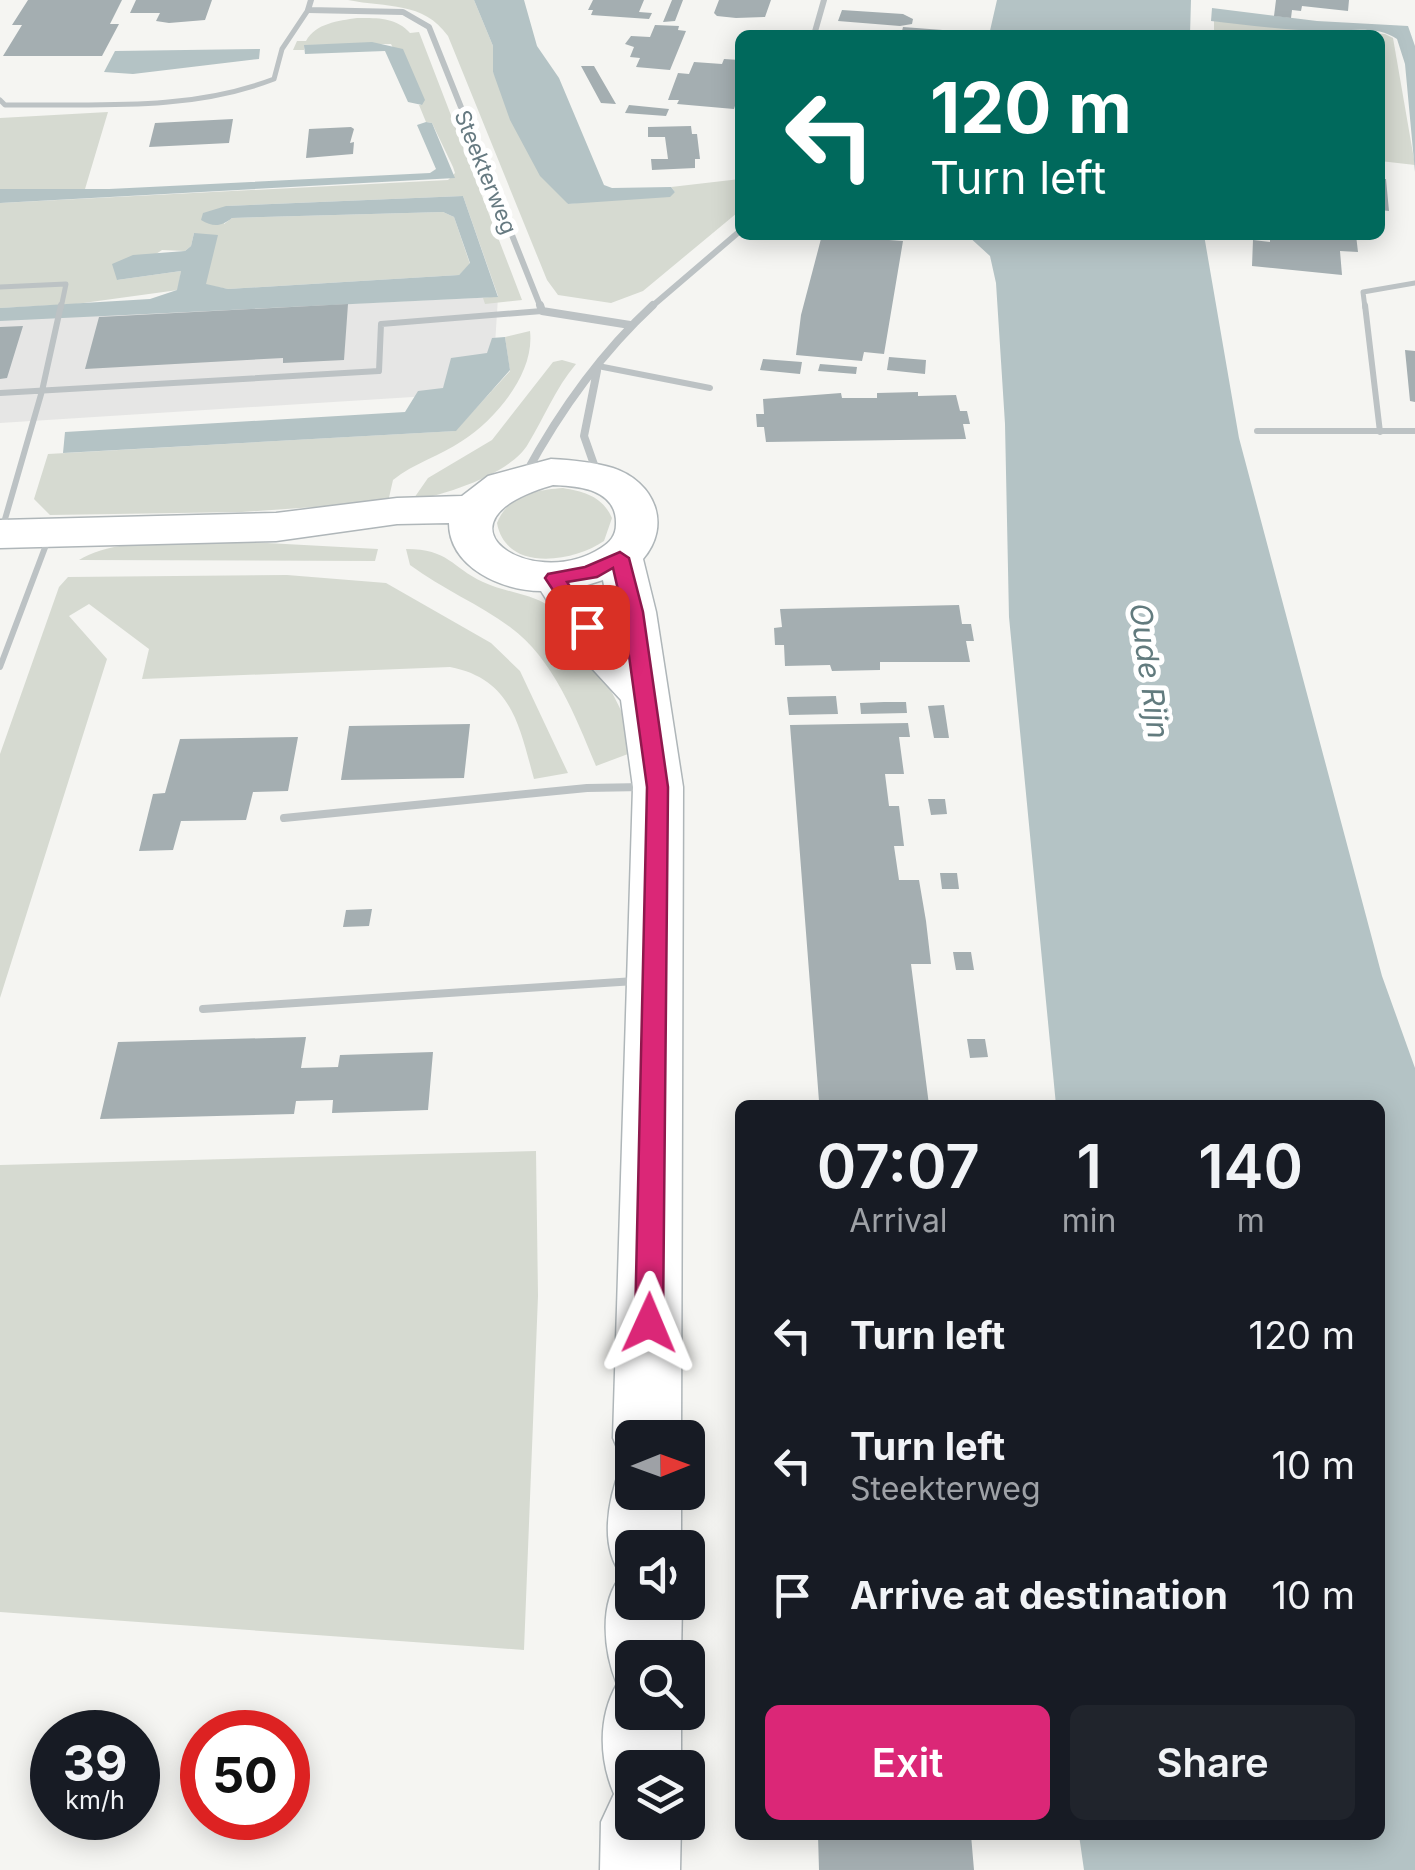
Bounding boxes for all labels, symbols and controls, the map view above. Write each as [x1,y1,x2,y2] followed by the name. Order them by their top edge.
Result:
[930,65,1132,150] text: 120 m
[765,70,895,200] icon: left
[449,106,523,238] street label: Steekterweg
[930,150,1106,205] text: Turn left
[545,585,630,670] pin
[560,600,615,655] icon: arrive
[1123,601,1177,741] water label: Oude Rijn
[817,1130,980,1202] text: 07:07
[1076,1130,1102,1202] text: 1
[1198,1130,1303,1202] text: 140
[849,1201,948,1240] text: Arrival
[1062,1201,1116,1240] text: min
[1237,1201,1265,1240] text: m
[597,1271,701,1375] position arrow
[765,1308,820,1363] icon: left
[850,1312,1005,1358] text: Turn left
[1248,1312,1355,1358] text: 120 m
[615,1420,705,1510] north arrow
[615,1420,705,1840] map controls
[850,1423,1005,1469] text: Turn left
[765,1438,820,1493] icon: left
[1272,1442,1355,1488] text: 10 m
[850,1469,1041,1508] text: Steekterweg
[615,1530,705,1620] button: sound
[765,1568,820,1623] icon: arrive
[850,1572,1228,1618] text: Arrive at destination
[1272,1572,1355,1618] text: 10 m
[615,1640,705,1730] button: search
[765,1705,1050,1820] button: Exit
[1070,1705,1355,1820] button: Share
[180,1710,310,1840] speed limit sign: 50
[63,1733,127,1793] text: 39
[615,1750,705,1840] button: layers
[65,1785,125,1815] text: km/h

